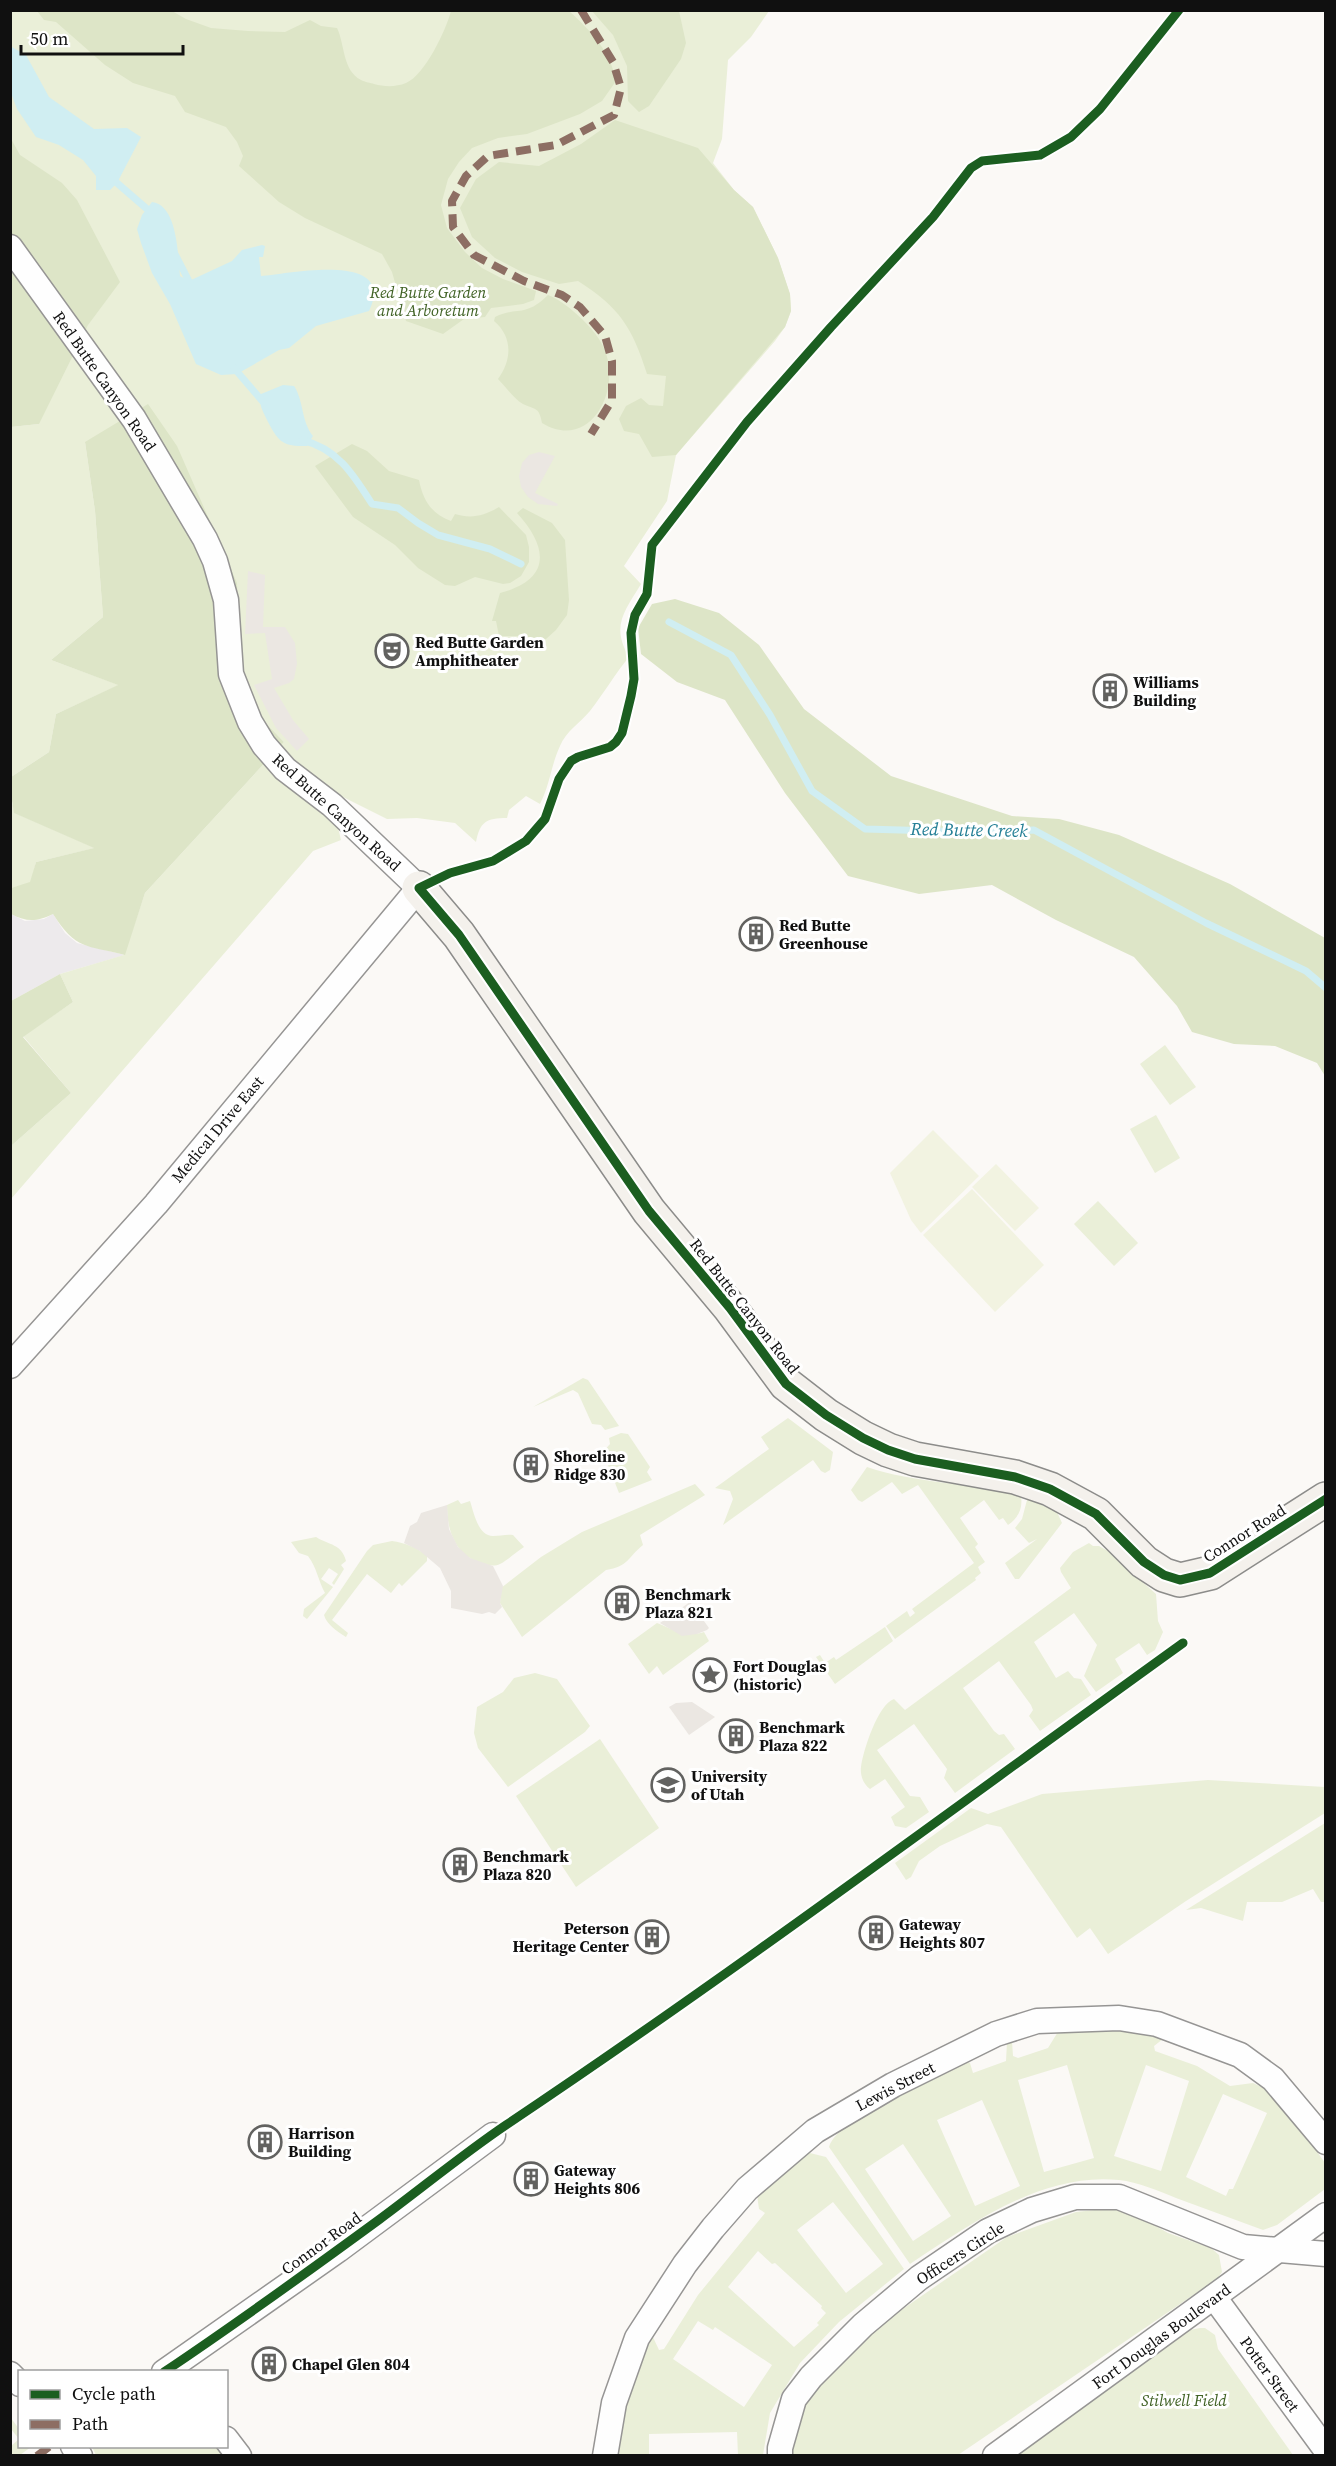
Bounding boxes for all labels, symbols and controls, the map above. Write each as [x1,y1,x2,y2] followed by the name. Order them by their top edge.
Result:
[21,18,183,56] scale bar
[30,26,68,51] text: 50 m
[369,281,486,321] park label: Red Butte Garden and Arboretum
[48,307,162,455] street label: Red Butte Canyon Road
[415,631,544,671] place label: Red Butte Garden Amphitheater
[374,633,410,669] theatre icon: Red Butte Garden Amphitheater
[1133,671,1199,711] place label: Williams Building
[1092,673,1128,709] building icon: Williams Building
[268,748,406,876] street label: Red Butte Canyon Road
[909,816,1028,843] water label: Red Butte Creek
[779,914,868,954] place label: Red Butte Greenhouse
[738,916,774,952] building icon: Red Butte Greenhouse
[166,1070,269,1187] street label: Medical Drive East
[685,1234,805,1378] street label: Red Butte Canyon Road
[554,1445,626,1485] place label: Shoreline Ridge 830
[513,1447,549,1483] building icon: Shoreline Ridge 830
[1198,1499,1290,1567] street label: Connor Road
[645,1583,731,1623] place label: Benchmark Plaza 821
[604,1585,640,1621] building icon: Benchmark Plaza 821
[733,1655,827,1695] place label: Fort Douglas (historic)
[692,1657,728,1693] place icon: Fort Douglas (historic)
[759,1716,845,1756] place label: Benchmark Plaza 822
[718,1718,754,1754] building icon: Benchmark Plaza 822
[691,1765,768,1805] place label: University of Utah
[650,1767,686,1803] school or university icon: University of Utah
[483,1845,569,1885] place label: Benchmark Plaza 820
[442,1847,478,1883] building icon: Benchmark Plaza 820
[899,1913,986,1953] place label: Gateway Heights 807
[858,1915,894,1951] building icon: Gateway Heights 807
[513,1917,630,1957] place label: Peterson Heritage Center
[634,1919,670,1955] building icon: Peterson Heritage Center
[852,2056,939,2116] street label: Lewis Street
[288,2122,355,2162] place label: Harrison Building
[247,2124,283,2160] building icon: Harrison Building
[554,2159,641,2199] place label: Gateway Heights 806
[513,2161,549,2197] building icon: Gateway Heights 806
[277,2207,365,2279] street label: Connor Road
[912,2216,1008,2290] street label: Officers Circle
[1087,2278,1235,2394] street label: Fort Douglas Boulevard
[1235,2332,1305,2417] street label: Potter Street
[251,2346,287,2382] building icon: Chapel Glen 804
[292,2353,410,2375] place label: Chapel Glen 804
[18,2370,228,2448] legend
[72,2381,156,2406] text: Cycle path
[1141,2389,1227,2411] park label: Stilwell Field
[72,2411,109,2436] text: Path

